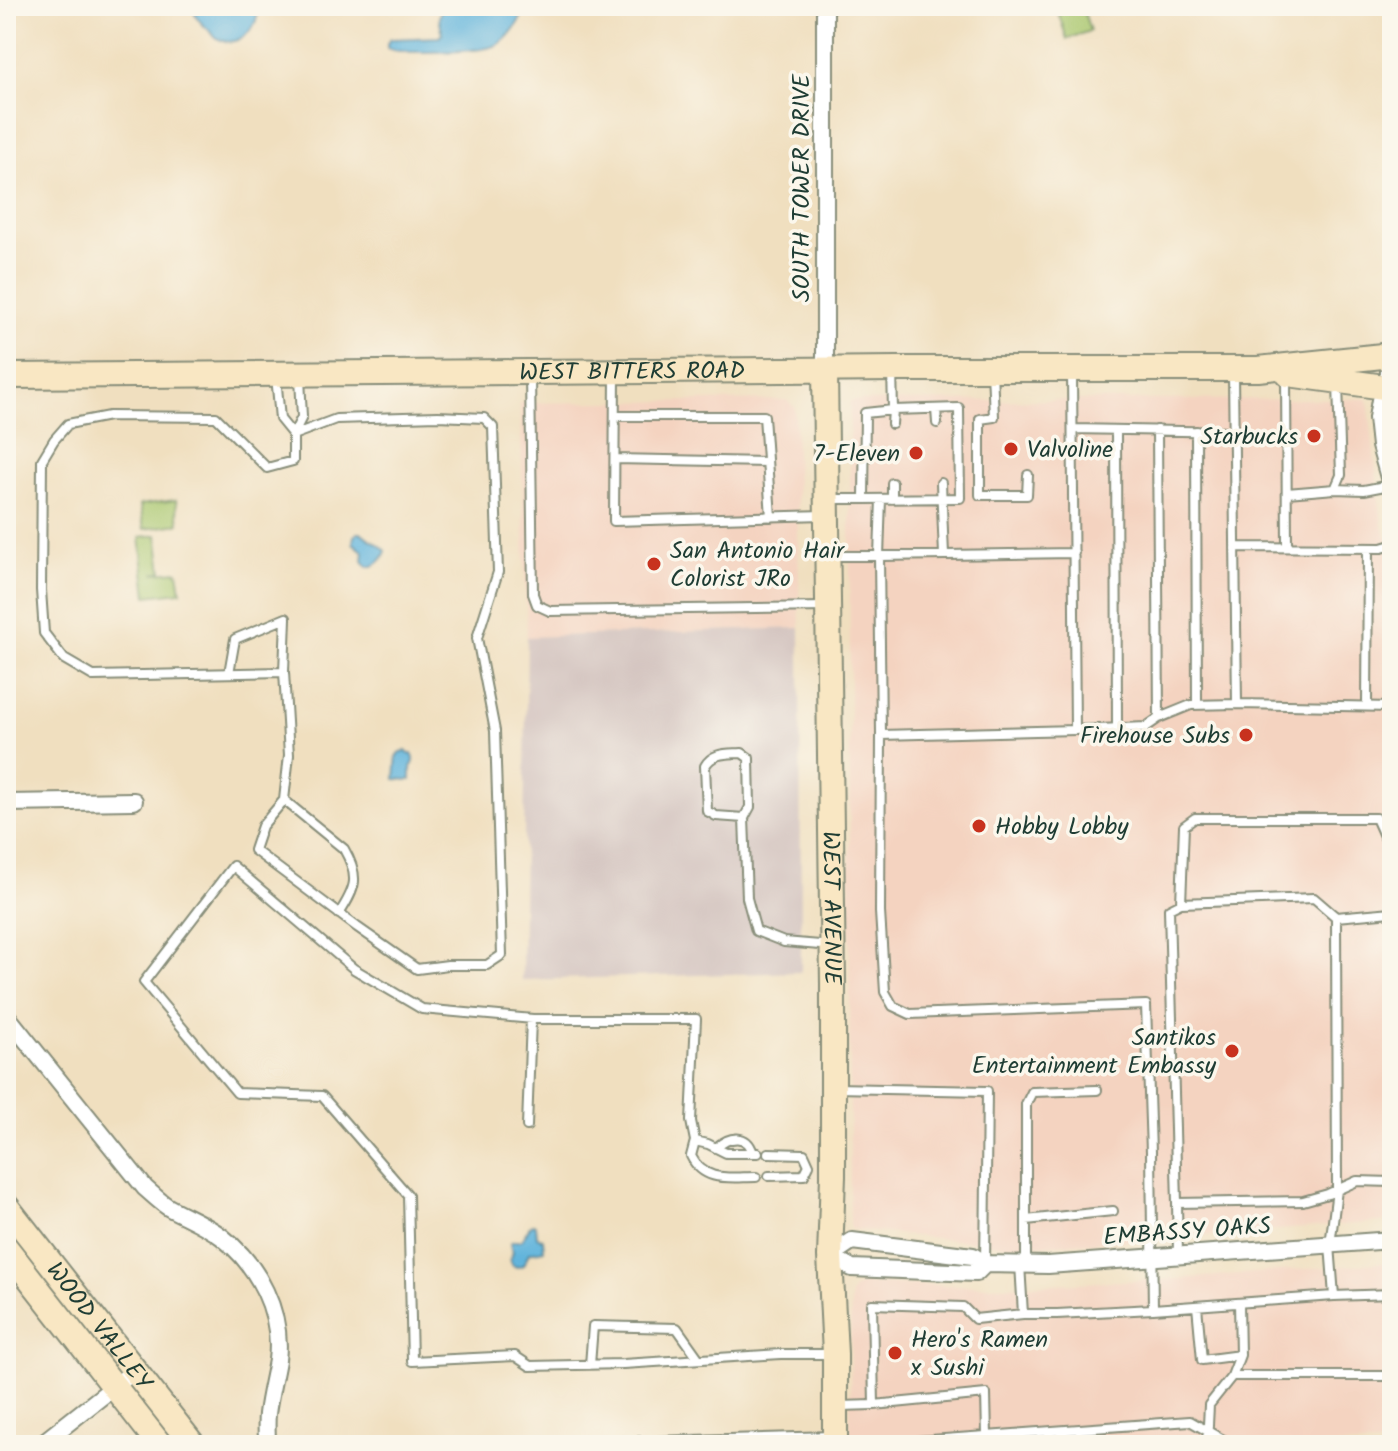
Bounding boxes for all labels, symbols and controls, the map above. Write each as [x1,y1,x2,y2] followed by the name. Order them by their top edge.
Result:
[783,73,822,302] street label: SOUTH TOWER DRIVE
[519,352,745,393] street label: WEST BITTERS ROAD
[1200,418,1298,457] place label: Starbucks
[1305,427,1323,445] marker: Starbucks
[1027,431,1113,470] place label: Valvoline
[813,435,900,474] place label: 7-Eleven
[1002,440,1020,458] marker: Valvoline
[907,444,925,462] marker: 7-Eleven
[670,532,846,599] place label: San Antonio Hair Colorist JRo
[645,555,663,573] marker: San Antonio Hair Colorist JRo
[1080,717,1230,756] place label: Firehouse Subs
[1237,726,1255,744] marker: Firehouse Subs
[995,808,1129,847] place label: Hobby Lobby
[970,817,988,835] marker: Hobby Lobby
[810,831,851,986] street label: WEST AVENUE
[972,1019,1217,1086] place label: Santikos Entertainment Embassy
[1223,1042,1241,1060] marker: Santikos Entertainment Embassy
[1102,1207,1273,1258] street label: EMBASSY OAKS
[35,1254,162,1401] street label: WOOD VALLEY
[910,1321,1048,1388] place label: Hero's Ramen x Sushi
[886,1344,904,1362] marker: Hero's Ramen x Sushi

